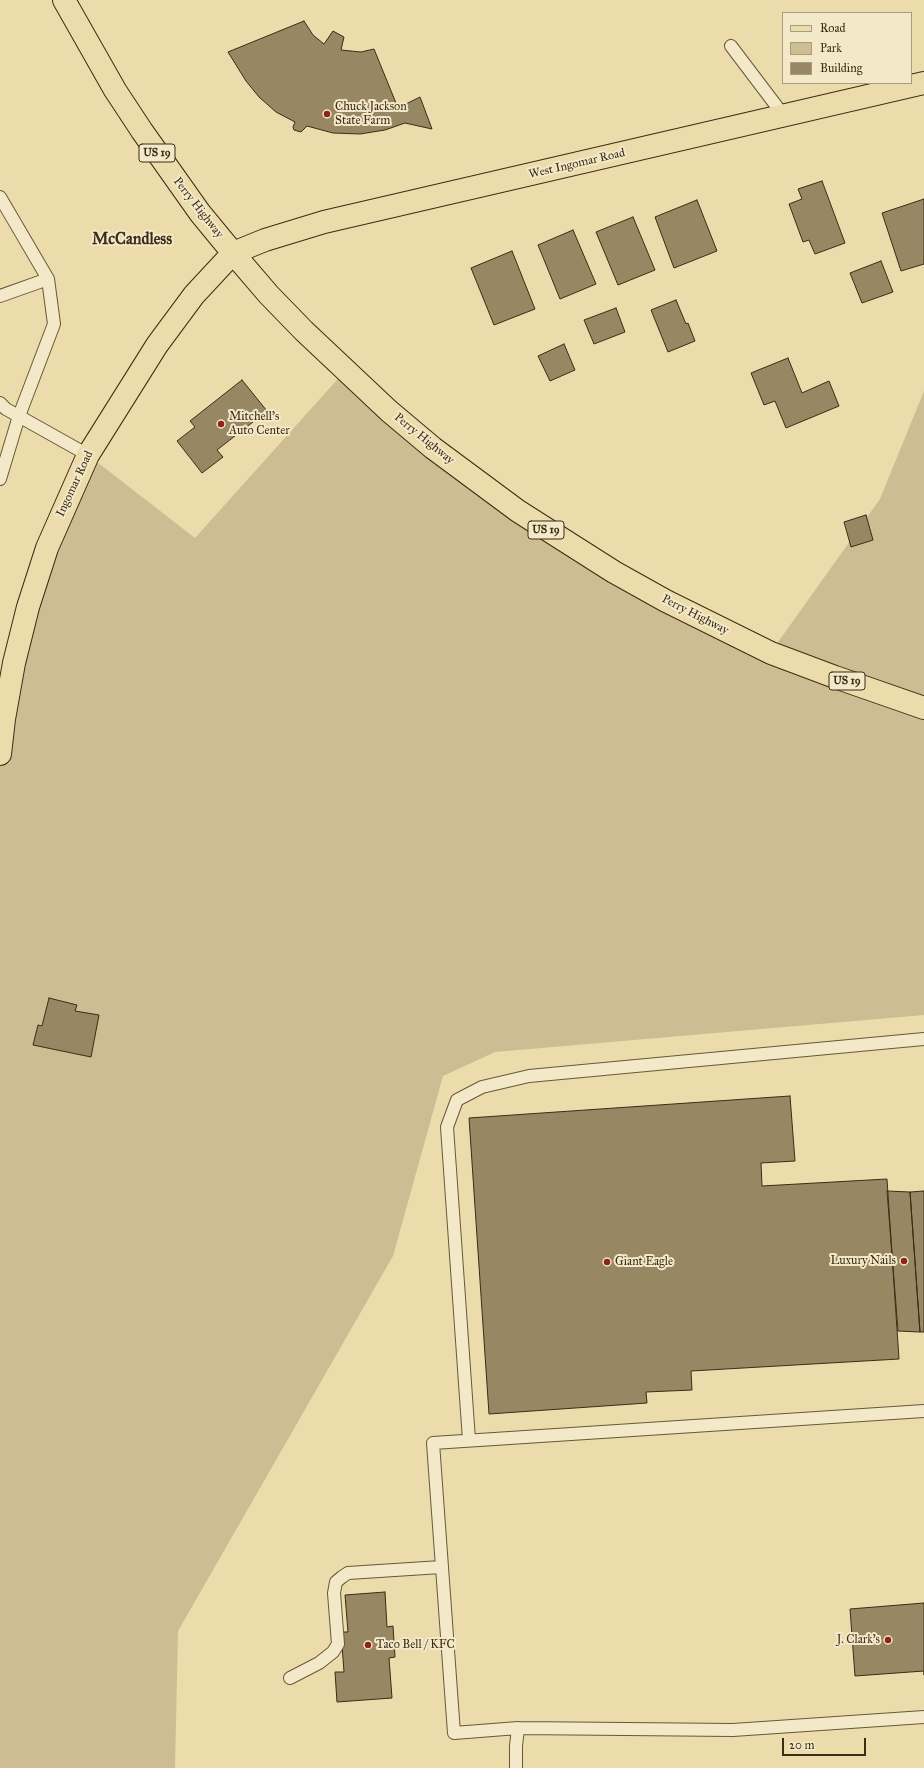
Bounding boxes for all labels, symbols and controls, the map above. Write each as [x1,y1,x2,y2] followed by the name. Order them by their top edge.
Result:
[782,12,912,84] legend
[820,21,846,35] text: Road
[820,41,842,55] text: Park
[820,61,862,75] text: Building
[335,100,407,128] place label: Chuck Jackson State Farm
[322,109,332,119] marker: Chuck Jackson State Farm
[139,144,175,162] road number: US 19
[528,146,626,182] street label: West Ingomar Road
[170,175,226,241] street label: Perry Highway
[92,230,172,250] district label: McCandless
[229,410,290,438] place label: Mitchell's Auto Center
[391,410,457,468] street label: Perry Highway
[216,419,226,429] marker: Mitchell's Auto Center
[53,449,97,519] street label: Ingomar Road
[528,521,564,539] road number: US 19
[659,592,731,638] street label: Perry Highway
[829,672,865,690] road number: US 19
[830,1254,896,1268] place label: Luxury Nails
[615,1255,673,1269] place label: Giant Eagle
[899,1256,909,1266] marker: Luxury Nails
[602,1257,612,1267] marker: Giant Eagle
[837,1633,880,1647] place label: J. Clark's
[883,1635,893,1645] marker: J. Clark's
[376,1638,455,1652] place label: Taco Bell / KFC
[363,1640,373,1650] marker: Taco Bell / KFC
[784,1730,868,1756] scale bar
[789,1738,815,1752] text: 20 m

